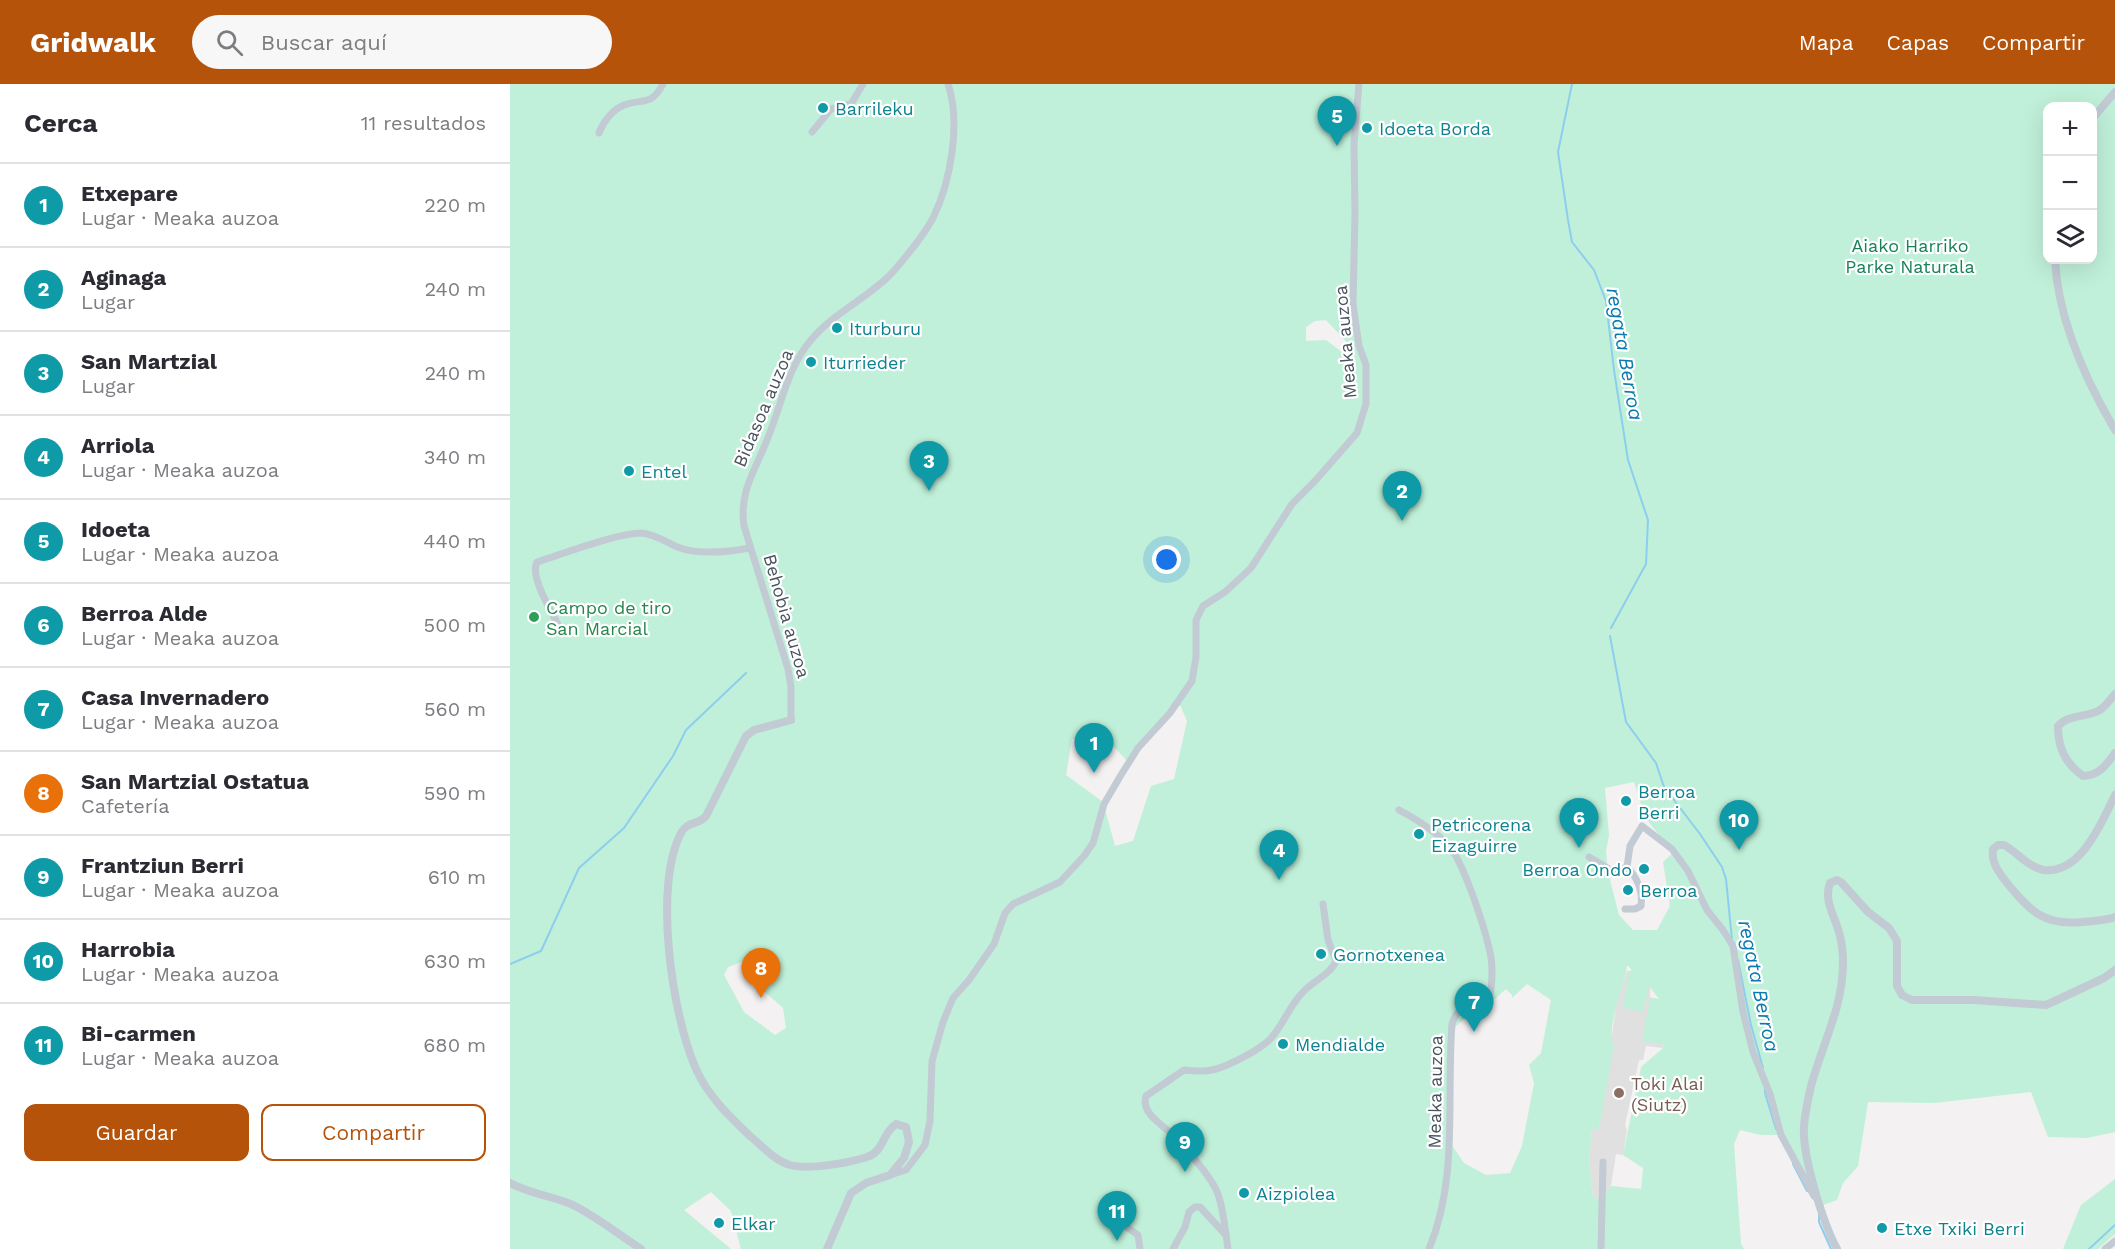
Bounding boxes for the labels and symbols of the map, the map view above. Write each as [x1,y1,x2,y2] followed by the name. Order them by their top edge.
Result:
[1318,97,1356,146] pin: 5
[835,98,914,119] place label: Barrileku
[816,101,830,115] marker: Barrileku
[1379,118,1491,139] place label: Idoeta Borda
[1360,121,1374,135] marker: Idoeta Borda
[1845,235,1975,277] park label: Aiako Harriko Parke Naturala
[1330,285,1360,399] street label: Meaka auzoa
[1602,286,1648,422] water label: regata Berroa
[849,318,921,339] place label: Iturburu
[830,321,844,335] marker: Iturburu
[729,346,797,470] street label: Bidasoa auzoa
[823,352,906,373] place label: Iturrieder
[804,355,818,369] marker: Iturrieder
[910,442,948,491] pin: 3
[641,461,687,482] place label: Entel
[622,464,636,478] marker: Entel
[1382,472,1422,521] pin: 2
[1152,545,1181,574] your location
[759,552,815,680] street label: Behobia auzoa
[546,597,672,639] place label: Campo de tiro San Marcial
[527,610,541,624] marker: Campo de tiro San Marcial
[1074,724,1114,773] pin: 1
[1638,781,1696,823] place label: Berroa Berri
[1619,794,1633,808] marker: Berroa Berri
[1560,798,1598,848] pin: 6
[1720,800,1758,850] pin: 10
[1431,814,1531,856] place label: Petricorena Eizaguirre
[1412,827,1426,841] marker: Petricorena Eizaguirre
[1260,830,1298,880] pin: 4
[1522,859,1632,880] place label: Berroa Ondo
[1637,862,1651,876] marker: Berroa Ondo
[1640,880,1698,901] place label: Berroa
[1621,883,1635,897] marker: Berroa
[1733,918,1785,1054] water label: regata Berroa
[1333,944,1445,965] place label: Gornotxenea
[1314,947,1328,961] marker: Gornotxenea
[742,948,780,998] pin: 8
[1454,982,1494,1032] pin: 7
[1295,1034,1385,1055] place label: Mendialde
[1424,1035,1446,1149] street label: Meaka auzoa
[1276,1037,1290,1051] marker: Mendialde
[1631,1073,1703,1115] place label: Toki Alai (Siutz)
[1612,1086,1626,1100] marker: Toki Alai (Siutz)
[1166,1122,1204,1172] pin: 9
[1256,1183,1335,1204] place label: Aizpiolea
[1237,1186,1251,1200] marker: Aizpiolea
[1098,1192,1136,1241] pin: 11
[731,1213,776,1234] place label: Elkar
[712,1216,726,1230] marker: Elkar
[1894,1218,2025,1239] place label: Etxe Txiki Berri
[1875,1221,1889,1235] marker: Etxe Txiki Berri

